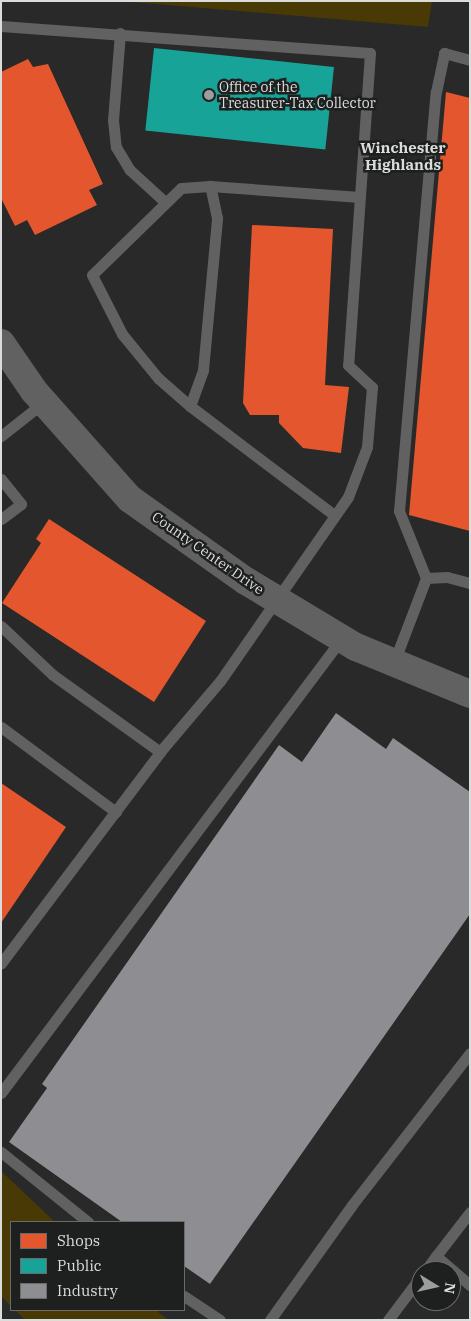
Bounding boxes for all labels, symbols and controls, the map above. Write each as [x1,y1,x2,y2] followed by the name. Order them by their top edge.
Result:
[219,79,376,111] place label: Office of the Treasurer-Tax Collector
[203,89,215,101] marker: Office of the Treasurer-Tax Collector
[360,138,446,173] district label: Winchester Highlands
[149,508,267,598] street label: County Center Drive
[10,1221,185,1311] legend
[57,1231,100,1250] text: Shops
[57,1256,102,1275] text: Public
[411,1261,461,1311] north arrow
[57,1281,118,1300] text: Industry
[440,1281,460,1295] text: N

